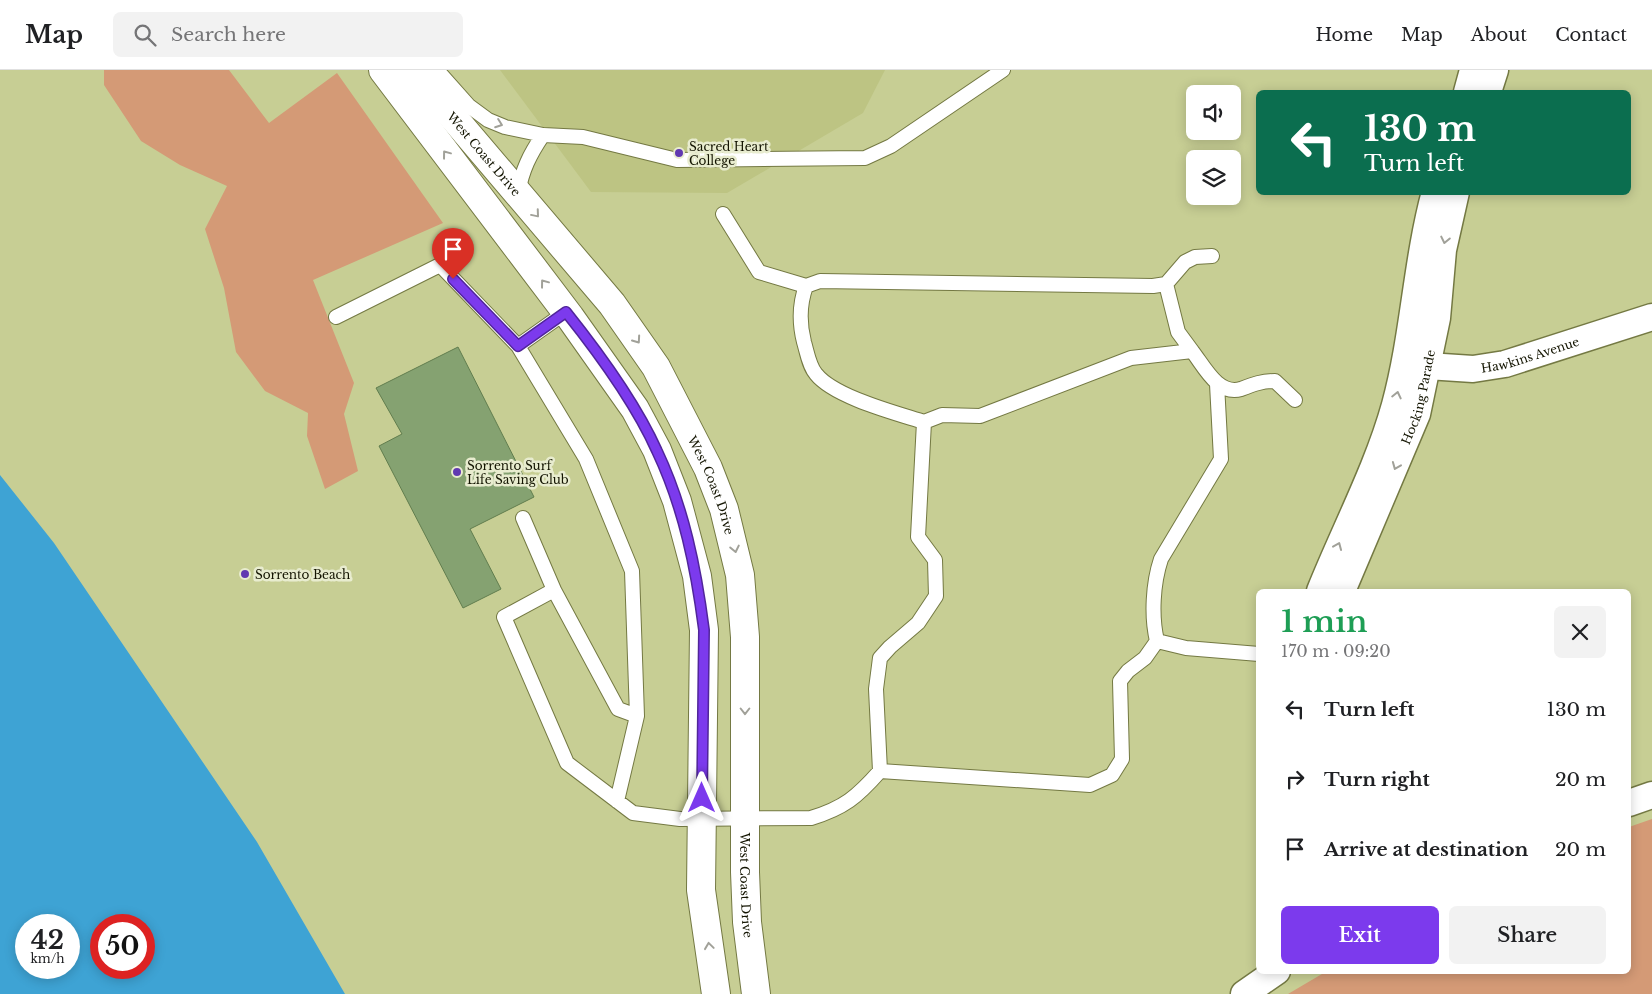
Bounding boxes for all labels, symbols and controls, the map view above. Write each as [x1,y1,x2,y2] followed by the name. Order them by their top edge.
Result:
[113,12,463,57] search box
[25,20,83,49] text: Map
[131,21,159,49] icon: search
[171,23,286,46] text: Search here
[1315,24,1373,46] text: Home
[1401,24,1443,46] text: Map
[1471,24,1527,46] text: About
[1555,24,1627,46] text: Contact
[1186,85,1241,205] map controls
[1186,85,1241,140] button: sound
[1364,107,1476,150] text: 130 m
[444,108,524,199] street label: West Coast Drive
[1281,110,1346,175] icon: left
[494,118,502,128] one-way arrow
[689,139,769,168] place label: Sacred Heart College
[673,147,685,159] marker: Sacred Heart College
[443,150,452,160] one-way arrow
[1186,150,1241,205] button: layers
[1364,150,1464,177] text: Turn left
[530,208,539,217] one-way arrow
[432,228,474,279] pin
[439,235,467,263] icon: arrive
[1440,235,1451,244] one-way arrow
[542,280,550,289] one-way arrow
[1480,333,1581,375] street label: Hawkins Avenue
[631,334,640,344] one-way arrow
[1398,348,1438,446] street label: Hocking Parade
[1391,390,1402,399] one-way arrow
[685,432,737,536] street label: West Coast Drive
[467,458,569,487] place label: Sorrento Surf Life Saving Club
[1392,461,1403,470] one-way arrow
[451,466,463,478] marker: Sorrento Surf Life Saving Club
[1332,542,1343,551] one-way arrow
[730,545,740,554] one-way arrow
[255,567,350,582] place label: Sorrento Beach
[239,568,251,580] marker: Sorrento Beach
[1281,603,1367,640] text: 1 min
[1554,606,1606,658] button: close
[1281,641,1391,661] text: 170 m · 09:20
[1281,695,1309,723] icon: left
[1324,698,1415,721] text: Turn left
[1546,698,1606,721] text: 130 m
[740,708,750,716] one-way arrow
[1281,765,1309,793] icon: right
[1324,768,1430,791] text: Turn right
[1555,768,1606,791] text: 20 m
[675,771,727,823] position arrow
[738,832,756,939] street label: West Coast Drive
[1281,835,1309,863] icon: arrive
[1324,838,1528,861] text: Arrive at destination
[1555,838,1606,861] text: 20 m
[1281,906,1439,964] button: Exit
[1449,906,1606,964] button: Share
[90,914,155,979] speed limit sign: 50
[31,925,64,956] text: 42
[704,941,715,949] one-way arrow
[30,951,65,966] text: km/h

